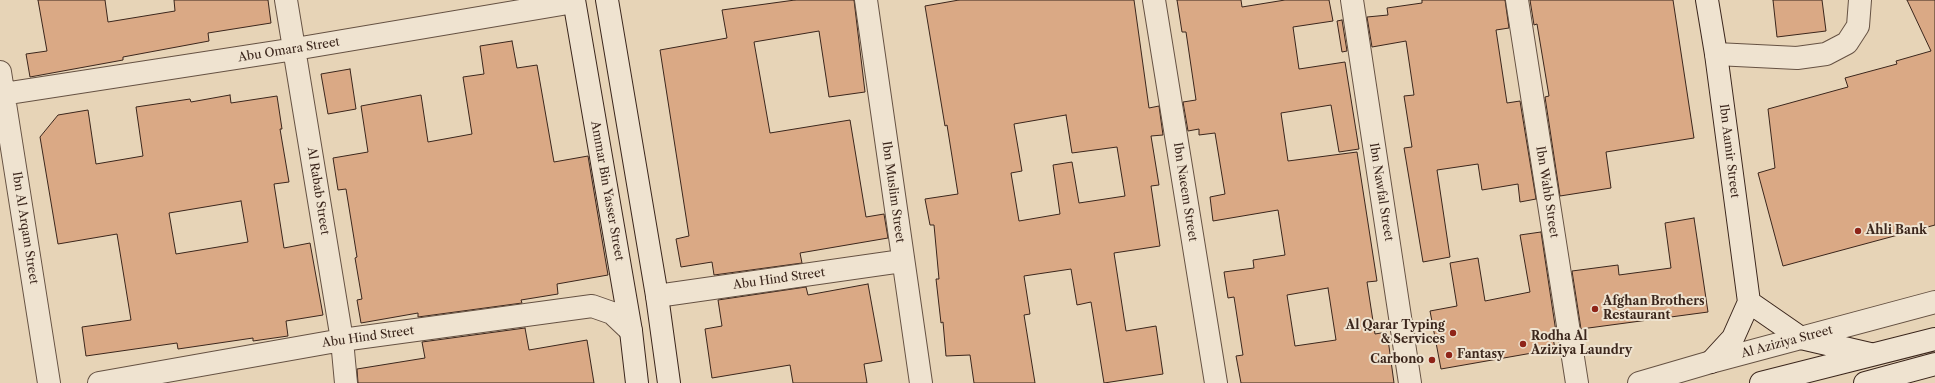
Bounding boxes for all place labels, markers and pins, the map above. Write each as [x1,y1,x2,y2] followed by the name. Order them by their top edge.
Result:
[1866,224,1927,238] place label: Ahli Bank
[1853,226,1863,236] marker: Ahli Bank
[1603,295,1705,323] place label: Afghan Brothers Restaurant
[1590,304,1600,314] marker: Afghan Brothers Restaurant
[1346,319,1445,347] place label: Al Qarar Typing & Services
[1448,328,1458,338] marker: Al Qarar Typing & Services
[1531,330,1632,358] place label: Rodha Al Aziziya Laundry
[1518,339,1528,349] marker: Rodha Al Aziziya Laundry
[1457,348,1504,362] place label: Fantasy
[1444,350,1454,360] marker: Fantasy
[1370,353,1424,367] place label: Carbono
[1427,355,1437,365] marker: Carbono

